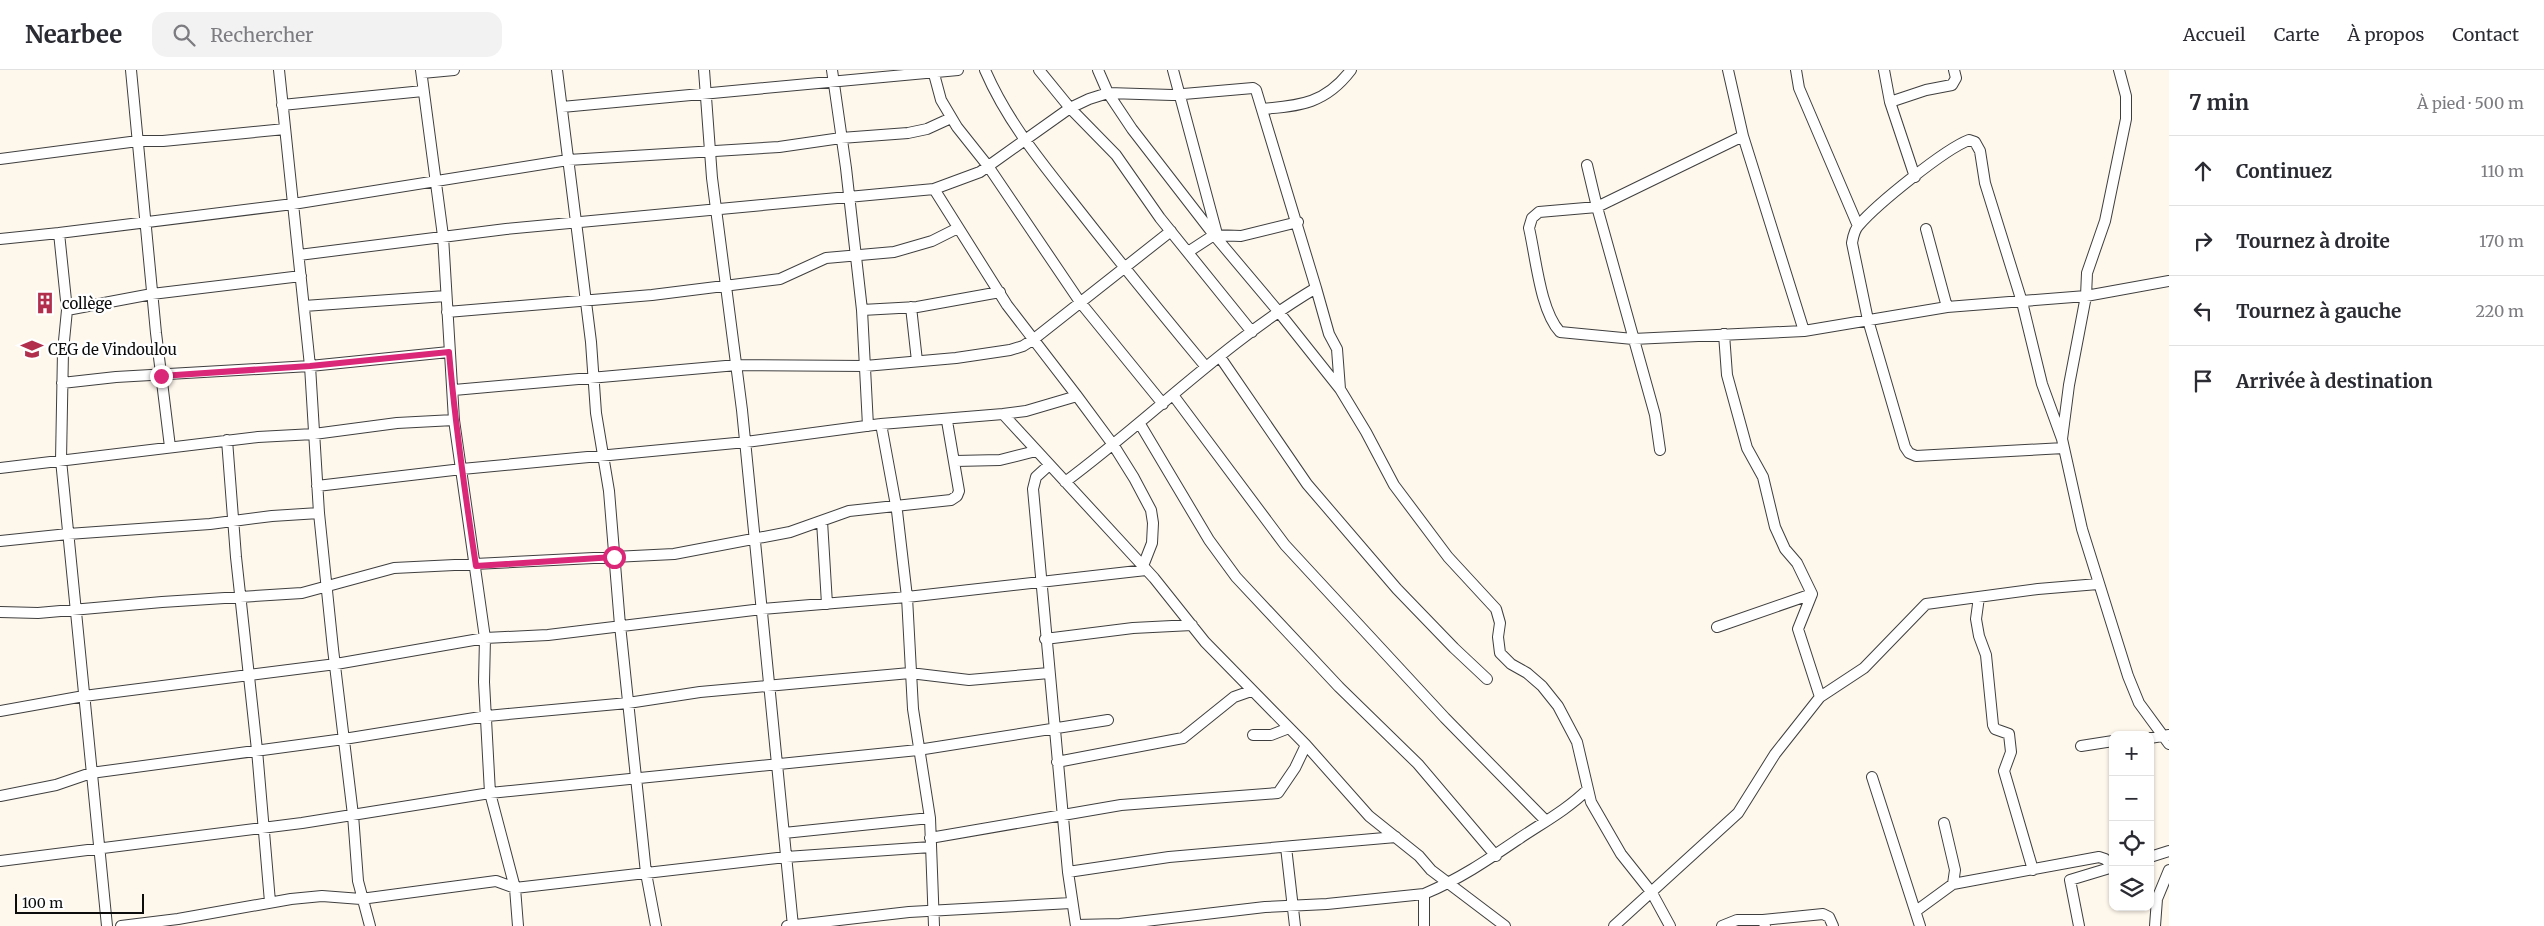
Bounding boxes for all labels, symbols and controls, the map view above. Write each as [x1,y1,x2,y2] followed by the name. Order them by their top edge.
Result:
[152,12,502,57] search box
[25,19,122,50] text: Nearbee
[170,21,198,49] icon: search
[210,23,314,47] text: Rechercher
[2183,23,2246,46] text: Accueil
[2274,23,2319,46] text: Carte
[2347,23,2424,46] text: À propos
[2452,23,2519,46] text: Contact
[2189,89,2249,116] text: 7 min
[2417,93,2524,113] text: À pied · 500 m
[2189,157,2217,185] icon: ahead
[2236,159,2332,183] text: Continuez
[2481,161,2524,181] text: 110 m
[2189,227,2217,255] icon: right
[2236,229,2390,253] text: Tournez à droite
[2479,231,2524,251] text: 170 m
[32,290,58,316] building icon: collège
[62,294,112,313] place label: collège
[2189,297,2217,325] icon: left
[2236,299,2401,323] text: Tournez à gauche
[2476,301,2524,321] text: 220 m
[19,336,45,362] school or university icon: CEG de Vindoulou
[48,340,177,359] place label: CEG de Vindoulou
[150,365,173,388] route end
[2189,367,2217,395] icon: arrive
[2236,369,2433,393] text: Arrivée à destination
[603,546,626,569] route start
[2109,731,2154,911] map controls
[2109,731,2154,776] button: +
[2109,776,2154,821] button: −
[2109,821,2154,866] button: locate
[2109,866,2154,911] button: layers
[15,891,144,914] scale bar
[22,894,63,912] text: 100 m

